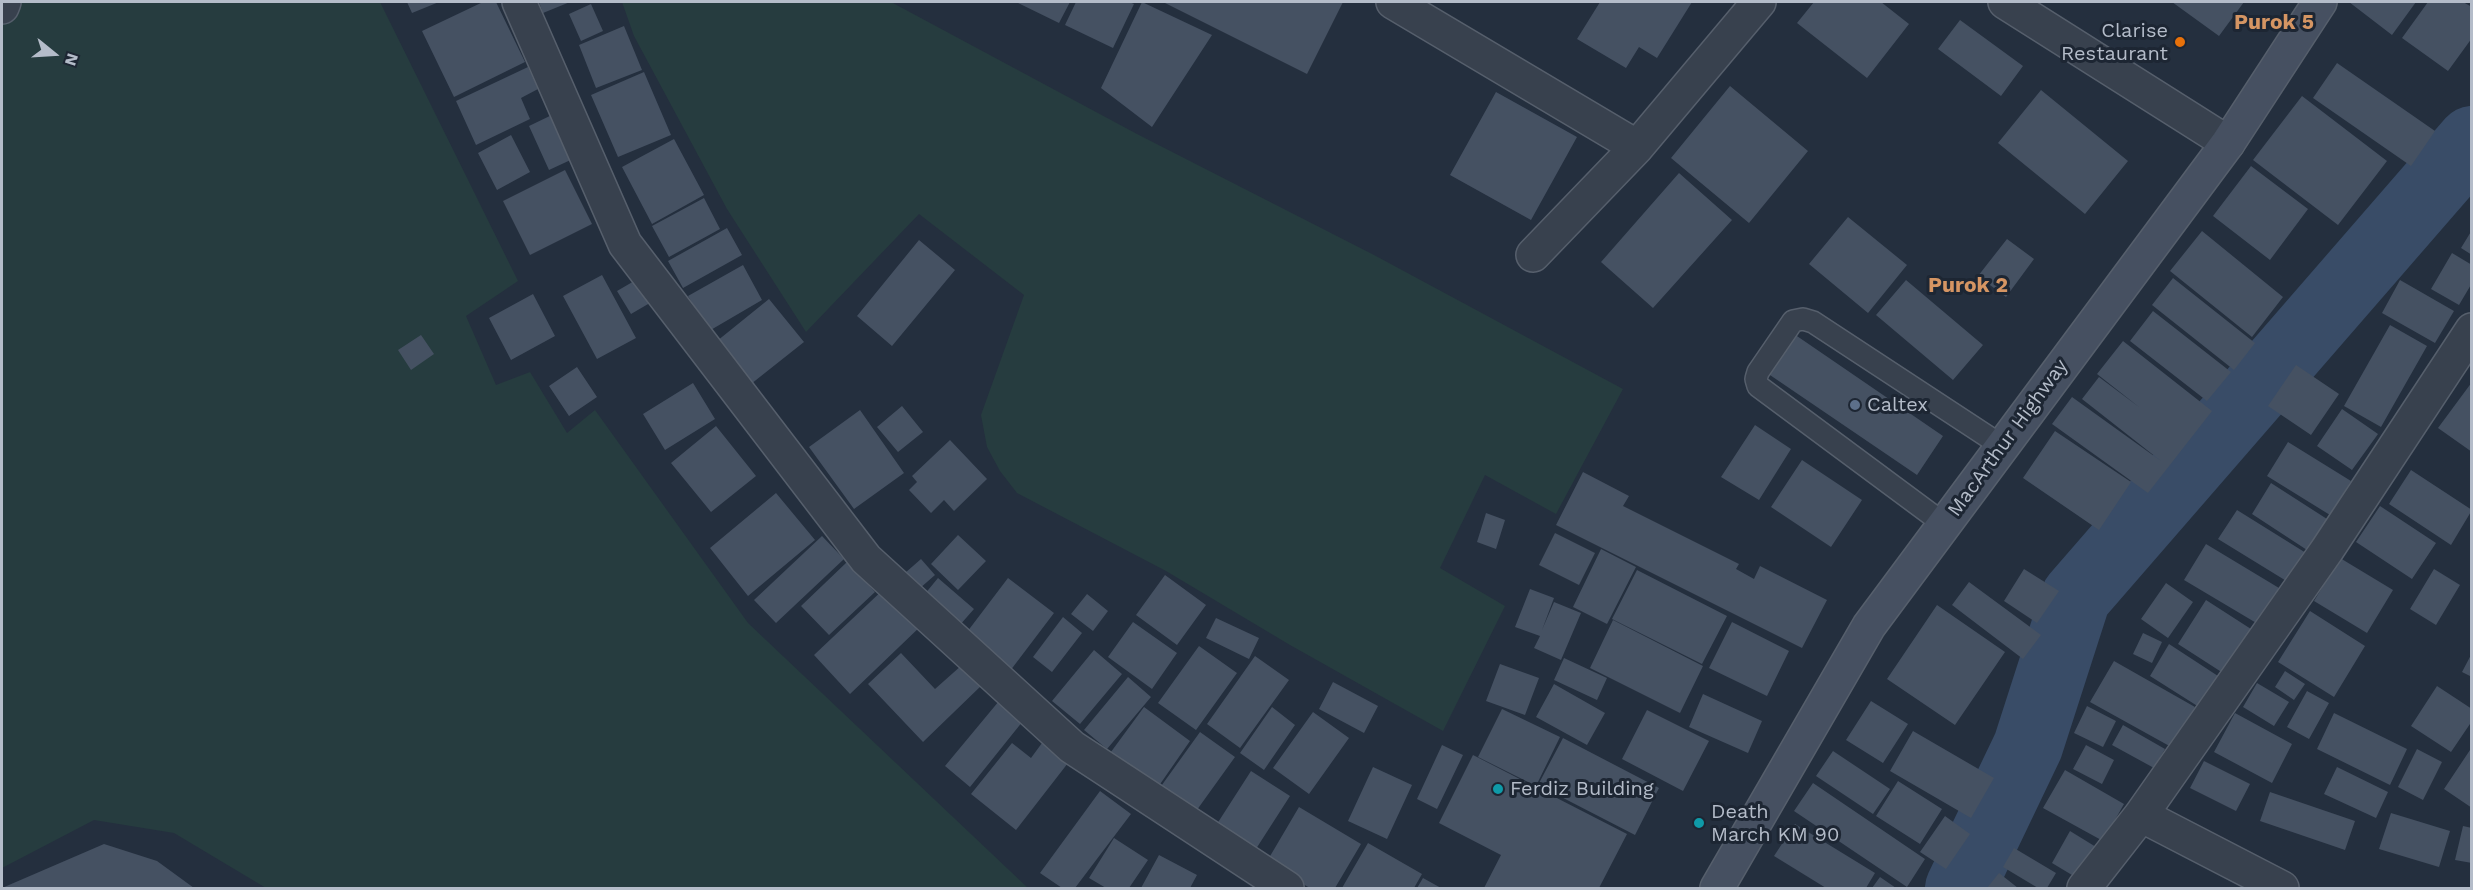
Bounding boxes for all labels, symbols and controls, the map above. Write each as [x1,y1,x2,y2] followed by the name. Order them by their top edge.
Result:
[2234,10,2314,36] district label: Purok 5
[2061,19,2168,66] place label: Clarise Restaurant
[24,24,84,84] north arrow
[2173,35,2187,49] marker: Clarise Restaurant
[61,51,82,68] text: N
[1928,273,2008,299] district label: Purok 2
[1943,355,2073,521] street label: MacArthur Highway
[1867,393,1928,417] place label: Caltex
[1848,398,1862,412] marker: Caltex
[1510,777,1654,801] place label: Ferdiz Building
[1491,782,1505,796] marker: Ferdiz Building
[1711,800,1839,847] place label: Death March KM 90
[1692,816,1706,830] marker: Death March KM 90

